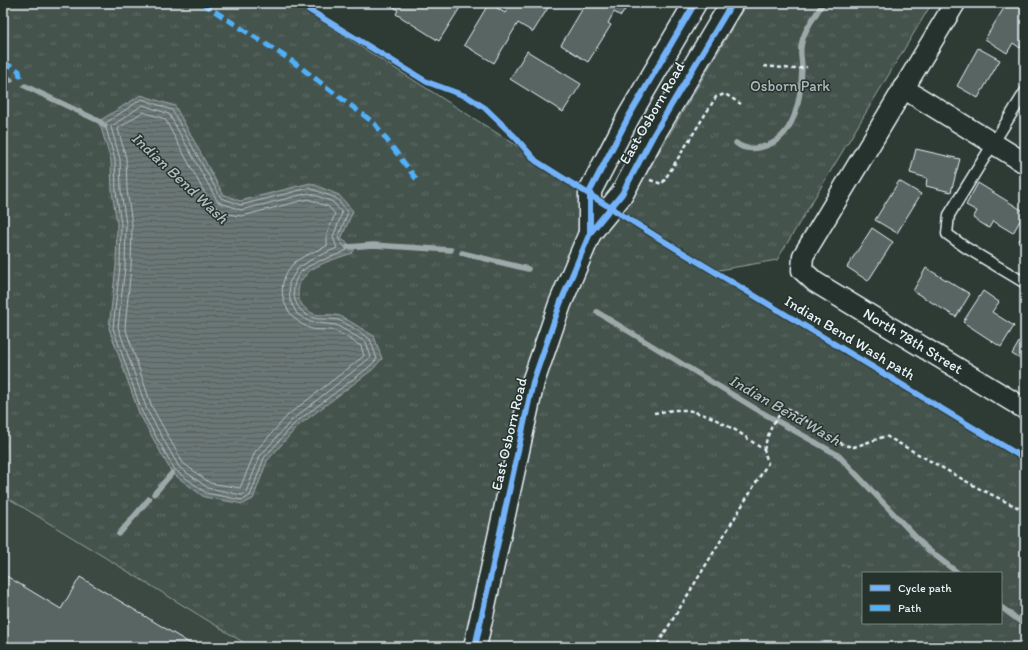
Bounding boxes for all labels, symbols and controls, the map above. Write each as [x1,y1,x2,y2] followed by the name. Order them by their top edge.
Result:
[615,58,689,167] street label: East Osborn Road
[750,77,830,95] park label: Osborn Park
[128,128,233,228] water label: Indian Bend Wash
[781,292,919,384] street label: Indian Bend Wash path
[860,304,966,378] street label: North 78th Street
[726,370,844,450] water label: Indian Bend Wash
[487,375,531,492] street label: East Osborn Road
[862,572,1002,624] legend
[898,581,952,595] text: Cycle path
[898,601,921,615] text: Path

